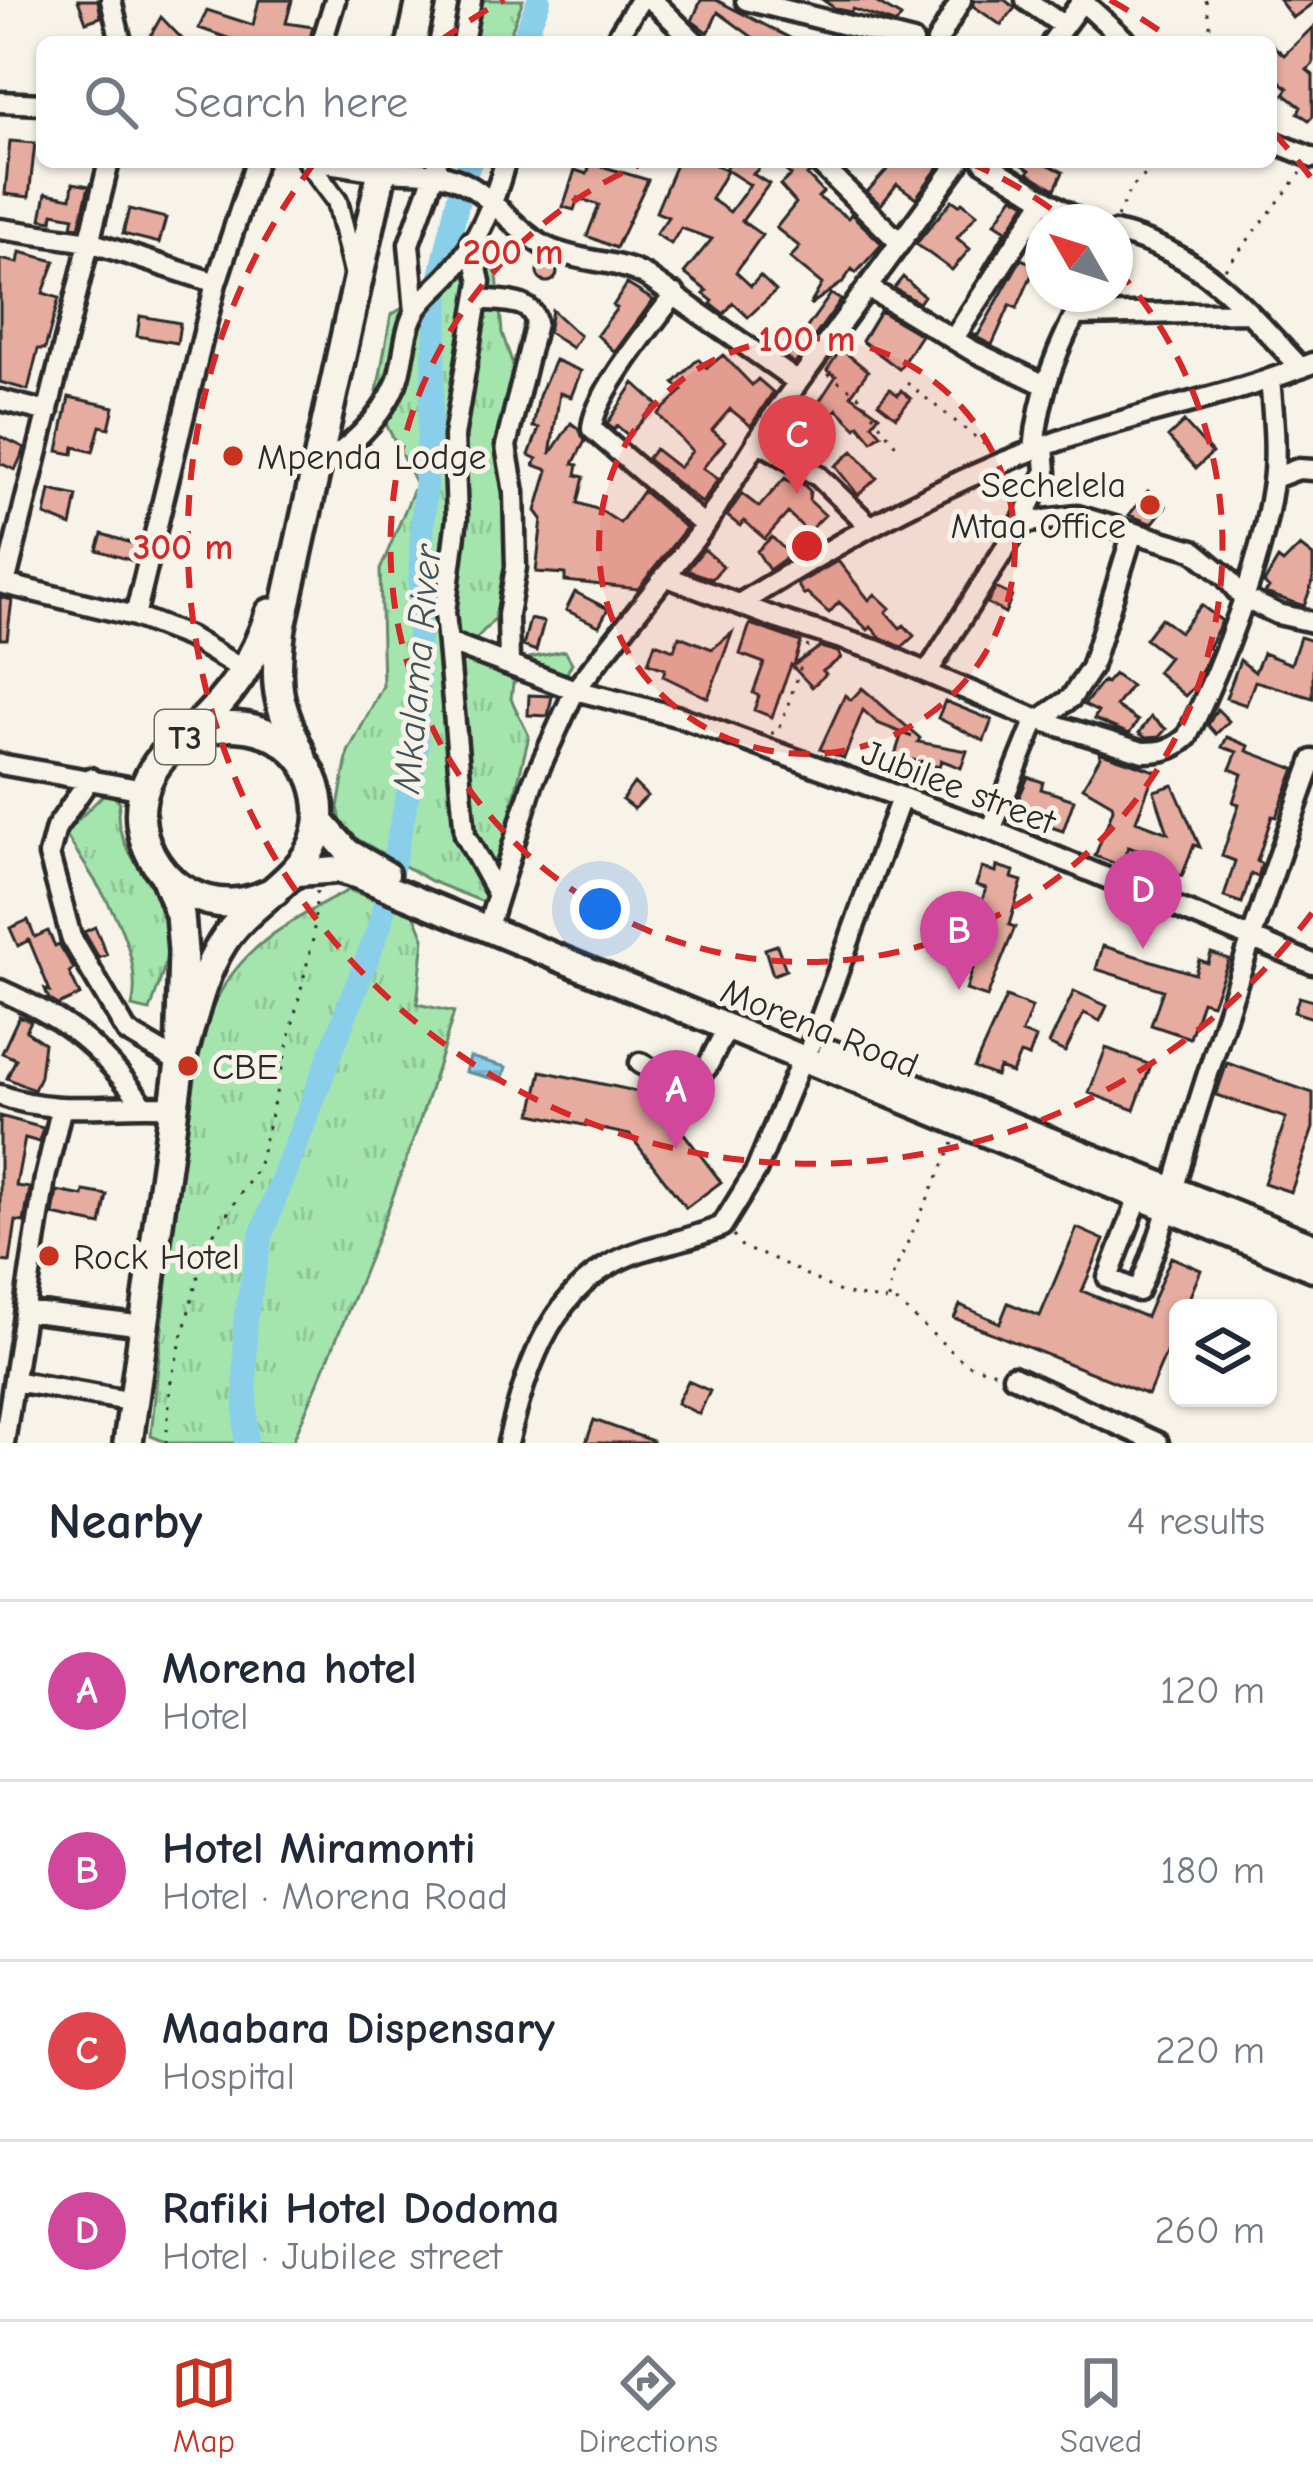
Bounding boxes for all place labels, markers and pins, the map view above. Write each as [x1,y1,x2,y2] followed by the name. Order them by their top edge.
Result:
[758,395,836,494] pin: C
[257,437,487,478] place label: Mpenda Lodge
[220,443,246,469] marker: Mpenda Lodge
[951,465,1126,547] place label: Sechelela Mtaa Office
[1137,492,1163,518] marker: Sechelela Mtaa Office
[786,525,828,567] centre of rings
[1104,850,1182,949] pin: D
[920,891,998,990] pin: B
[212,1047,278,1088] place label: CBE
[637,1050,715,1149] pin: A
[175,1053,201,1079] marker: CBE
[73,1237,240,1278] place label: Rock Hotel
[36,1243,62,1269] marker: Rock Hotel

